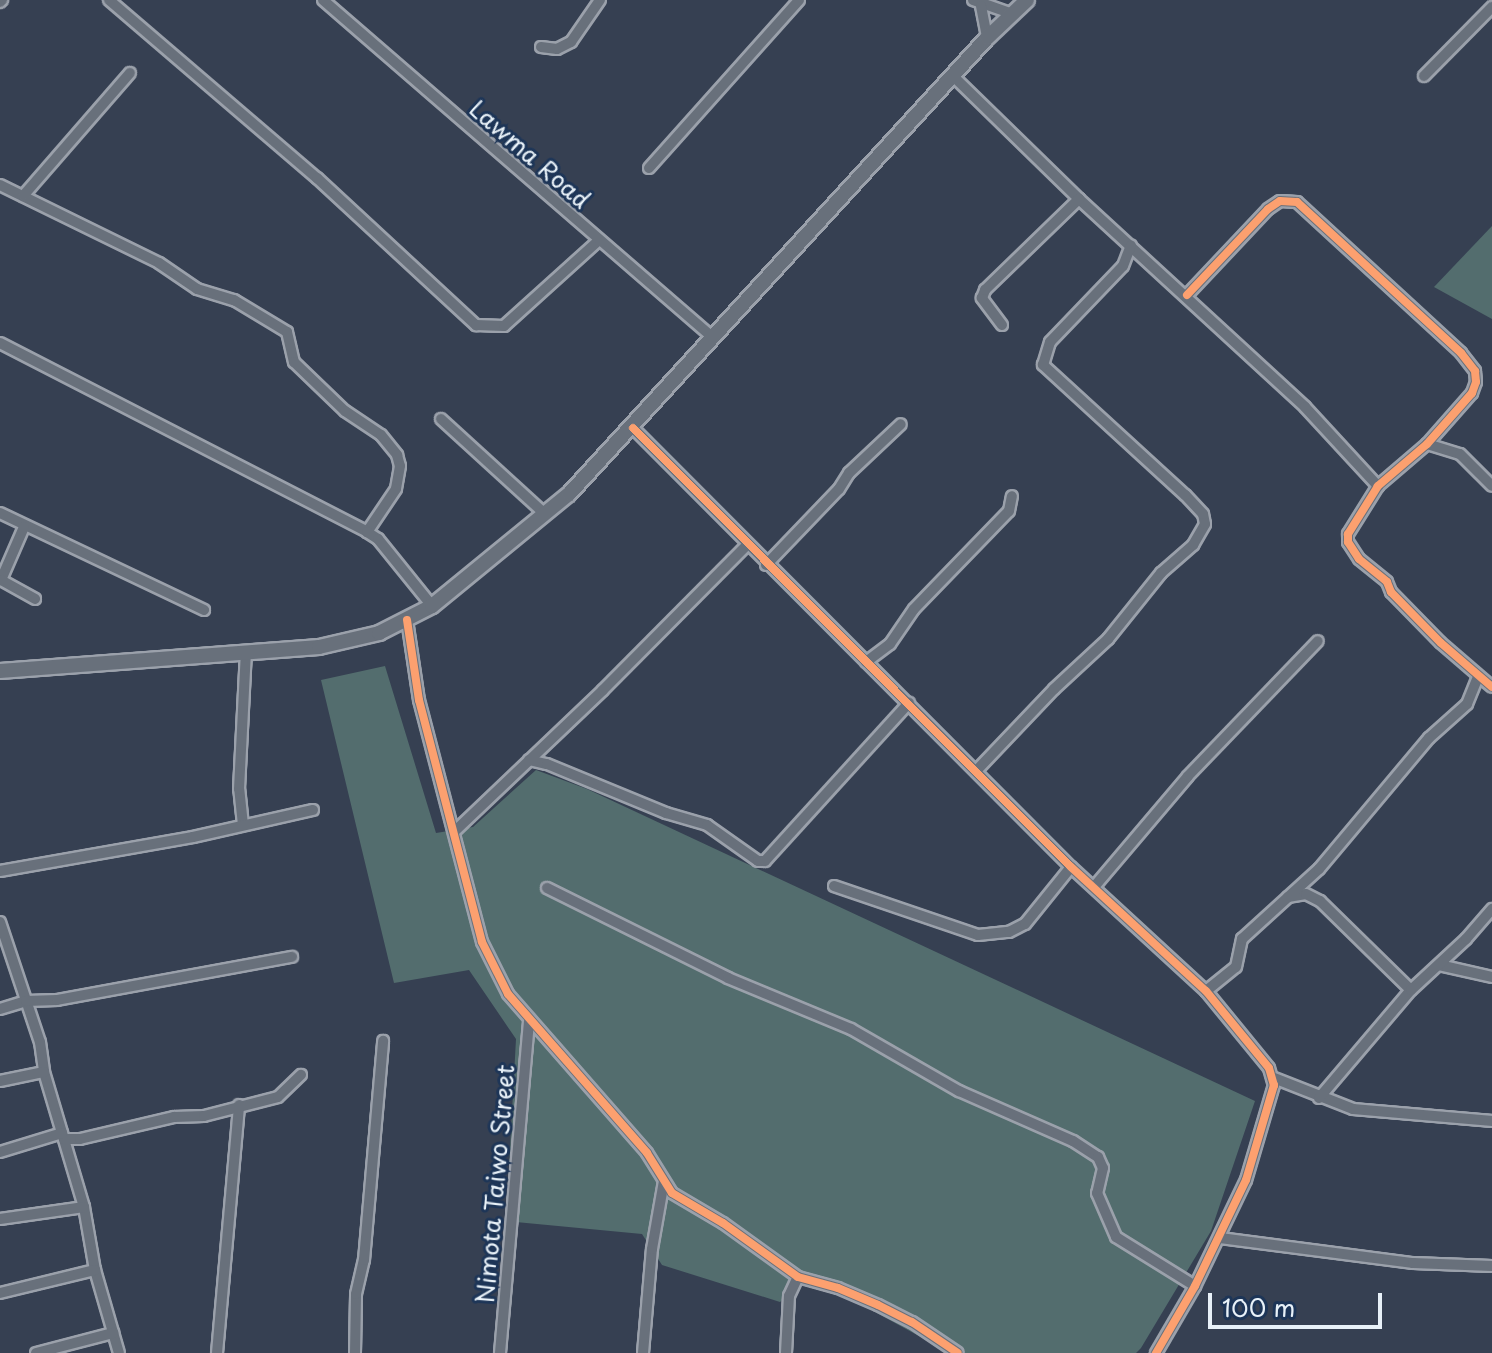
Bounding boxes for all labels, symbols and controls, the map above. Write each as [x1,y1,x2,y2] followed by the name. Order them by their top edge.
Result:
[464,94,596,214] street label: Lawma Road
[470,1063,520,1305] street label: Nimota Taiwo Street
[1212,1277,1386,1327] scale bar
[1222,1289,1295,1325] text: 100 m

